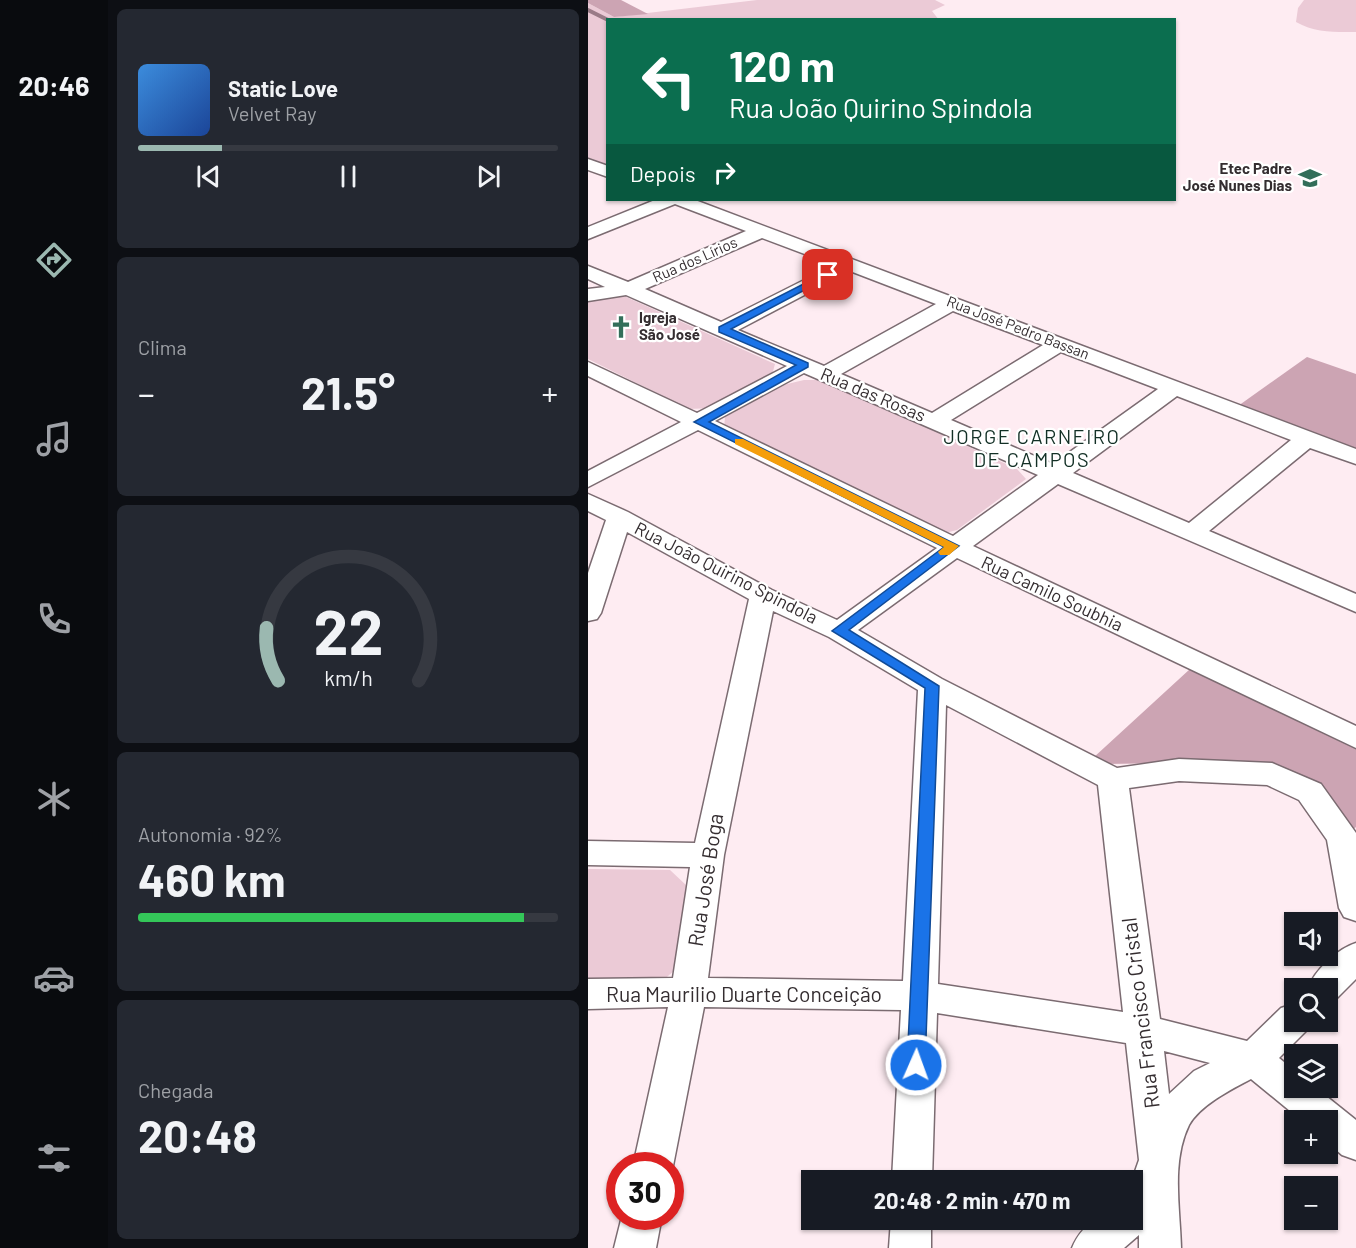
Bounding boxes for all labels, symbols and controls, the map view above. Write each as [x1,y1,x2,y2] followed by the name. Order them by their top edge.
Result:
[729,40,835,90] text: 120 m
[630,42,708,120] icon: left
[18,69,90,101] text: 20:46
[228,75,338,101] text: Static Love
[729,91,1033,123] text: Rua João Quirino Spindola
[228,101,317,125] text: Velvet Ray
[708,156,741,189] icon: right
[1183,159,1292,194] place label: Etec Padre José Nunes Dias
[192,160,225,193] icon: previous
[332,160,365,193] icon: pause
[472,160,505,193] icon: next
[630,160,696,186] text: Depois
[1297,165,1323,191] school or university icon: Etec Padre José Nunes Dias
[649,232,740,286] street label: Rua dos Lírios
[33,239,75,281] icon: directions
[802,249,853,300] pin
[811,258,844,291] icon: arrive
[945,292,1092,363] street label: Rua José Pedro Bassan
[639,308,700,343] place label: Igreja São José
[608,314,634,340] church icon: Igreja São José
[138,335,187,359] text: Clima
[818,362,929,426] street label: Rua das Rosas
[301,365,395,419] text: 21.5°
[138,373,155,413] text: −
[542,373,558,413] text: +
[33,418,75,460] icon: music
[944,424,1121,471] district label: JORGE CARNEIRO DE CAMPOS
[631,516,822,628] street label: Rua João Quirino Spindola
[978,551,1127,636] street label: Rua Camilo Soubhia
[313,593,383,667] text: 22
[33,598,75,640] icon: phone
[324,665,372,690] text: km/h
[33,778,75,820] icon: climate
[682,811,727,948] street label: Rua José Boga
[138,822,282,846] text: Autonomia · 92%
[138,852,286,906] text: 460 km
[1284,912,1338,1230] map controls
[1284,912,1338,966] button: sound
[1115,916,1164,1110] street label: Rua Francisco Cristal
[33,957,75,999] icon: car
[1284,978,1338,1032] button: search
[606,981,882,1006] street label: Rua Maurilio Duarte Conceição
[884,1033,948,1097] position arrow
[1284,1044,1338,1098] button: layers
[138,1078,214,1102] text: Chegada
[138,1108,257,1162] text: 20:48
[1284,1110,1338,1164] button: +
[33,1137,75,1179] icon: filters
[606,1152,684,1230] speed limit sign: 30
[1284,1176,1338,1230] button: −
[874,1187,1070,1213] text: 20:48 · 2 min · 470 m

